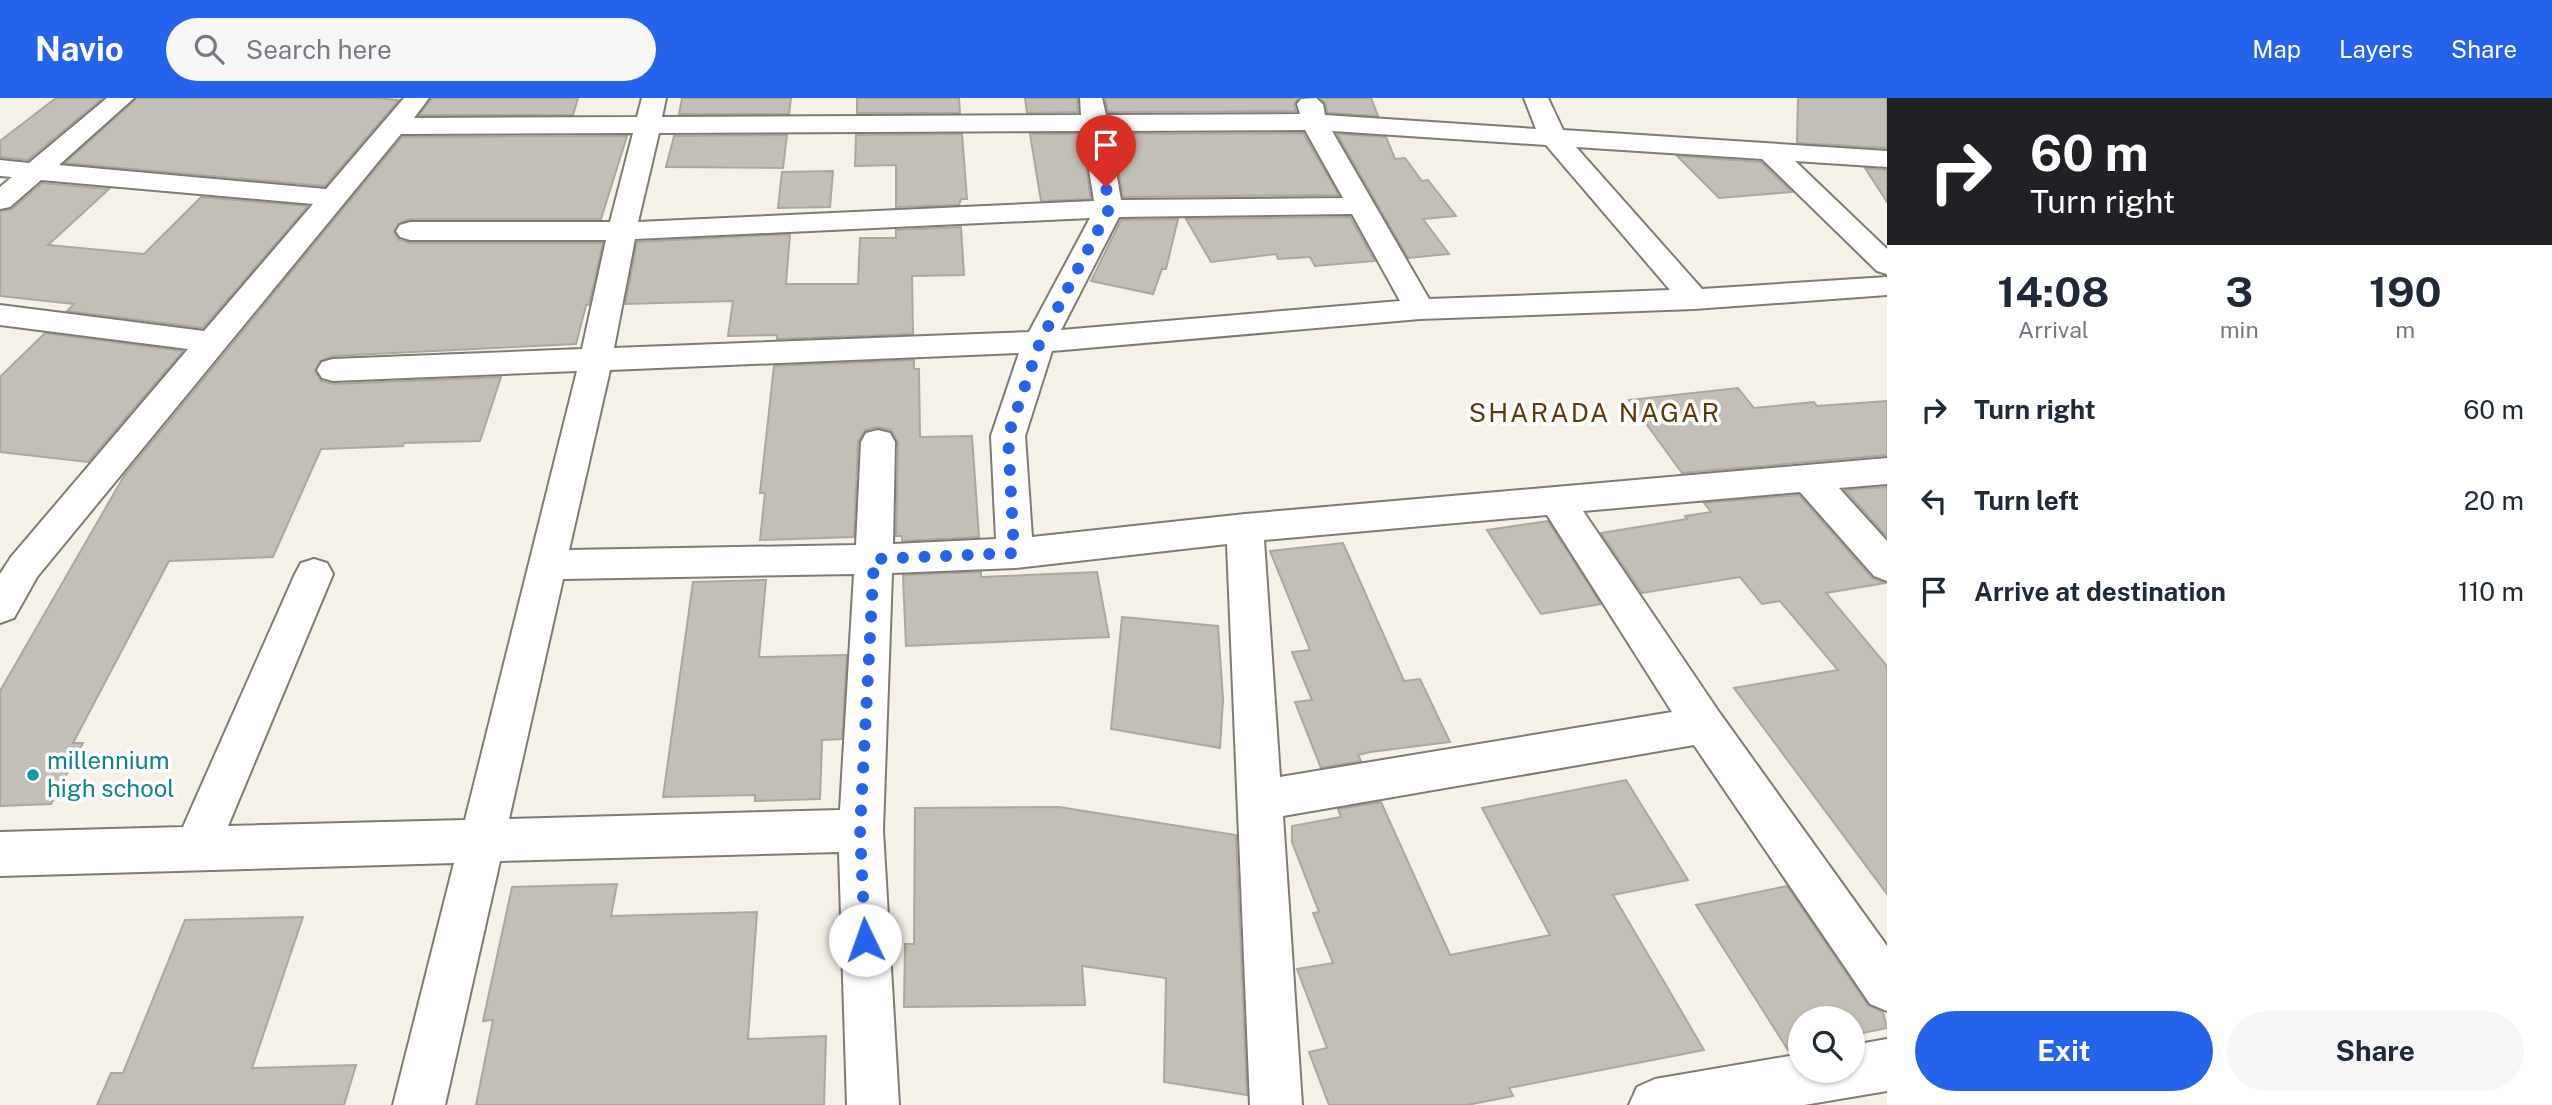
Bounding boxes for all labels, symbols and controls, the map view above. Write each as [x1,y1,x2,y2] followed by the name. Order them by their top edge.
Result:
[166,18,656,81] search box
[35,30,124,68] text: Navio
[190,30,228,68] icon: search
[246,34,392,65] text: Search here
[2252,35,2301,63] text: Map
[2339,35,2413,63] text: Layers
[2451,35,2517,63] text: Share
[1076,115,1136,187] pin
[2030,124,2149,182] text: 60 m
[1087,126,1125,164] icon: arrive
[1915,126,2006,217] icon: right
[2030,183,2175,220] text: Turn right
[1997,267,2109,316] text: 14:08
[2225,267,2253,316] text: 3
[2369,267,2442,316] text: 190
[2018,316,2089,343] text: Arrival
[2220,316,2259,343] text: min
[2395,316,2415,343] text: m
[1915,391,1953,429] icon: right
[1974,394,2096,425] text: Turn right
[2463,394,2524,425] text: 60 m
[1469,397,1721,428] district label: SHARADA NAGAR
[1915,482,1953,520] icon: left
[1974,485,2079,516] text: Turn left
[2464,485,2524,516] text: 20 m
[1915,573,1953,611] icon: arrive
[1974,576,2226,607] text: Arrive at destination
[2458,576,2524,607] text: 110 m
[47,746,175,802] place label: millennium high school
[25,767,41,783] marker: millennium high school
[828,903,902,977] position arrow
[1788,1006,1865,1083] map controls
[1788,1006,1865,1083] button: search
[1915,1011,2213,1091] button: Exit
[2227,1011,2524,1091] button: Share

